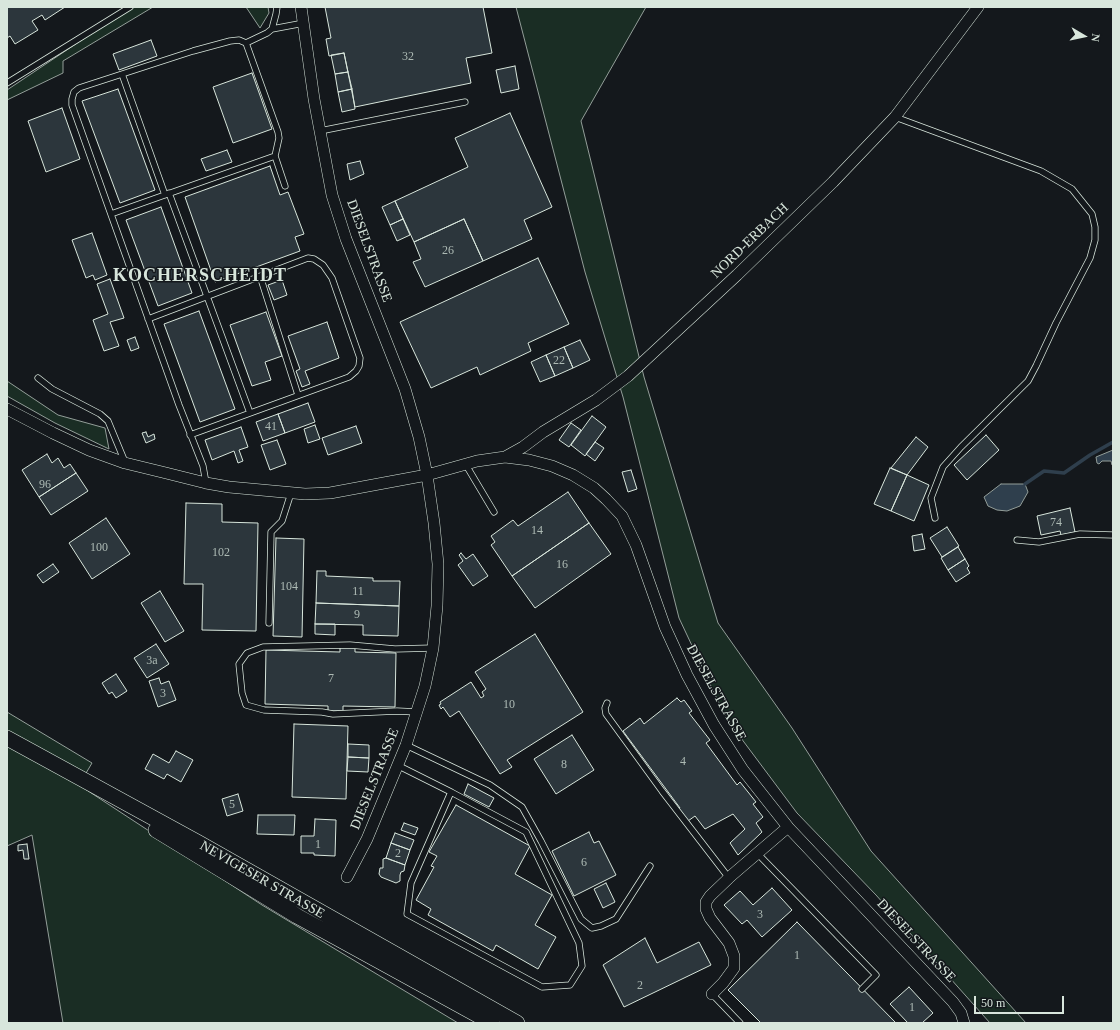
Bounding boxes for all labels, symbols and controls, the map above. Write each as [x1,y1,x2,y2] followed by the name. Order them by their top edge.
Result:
[1064,16,1104,56] north arrow
[1089,33,1102,43] text: N
[402,50,414,64] house number: 32
[343,197,395,305] street label: DIESELSTRASSE
[708,200,792,282] street label: NORD-ERBACH
[442,244,454,258] house number: 26
[113,265,287,287] district label: KOCHERSCHEIDT
[553,354,565,368] house number: 22
[265,420,277,434] house number: 41
[39,478,51,492] house number: 96
[1050,516,1062,530] house number: 74
[531,524,543,538] house number: 14
[90,541,108,555] house number: 100
[212,546,230,560] house number: 102
[556,558,568,572] house number: 16
[280,580,298,594] house number: 104
[352,585,364,599] house number: 11
[354,608,360,622] house number: 9
[682,642,750,744] street label: DIESELSTRASSE
[146,654,158,668] house number: 3a
[328,672,334,686] house number: 7
[160,687,166,701] house number: 3
[503,698,515,712] house number: 10
[347,726,403,832] street label: DIESELSTRASSE
[680,755,686,769] house number: 4
[561,758,567,772] house number: 8
[229,798,235,812] house number: 5
[197,837,327,923] street label: NEVIGESER STRASSE
[315,838,321,852] house number: 1
[395,847,401,861] house number: 2
[581,856,587,870] house number: 6
[873,896,959,986] street label: DIESELSTRASSE
[757,908,763,922] house number: 3
[794,949,800,963] house number: 1
[637,979,643,993] house number: 2
[976,988,1066,1014] scale bar
[981,996,1005,1010] text: 50 m
[909,1001,915,1015] house number: 1

